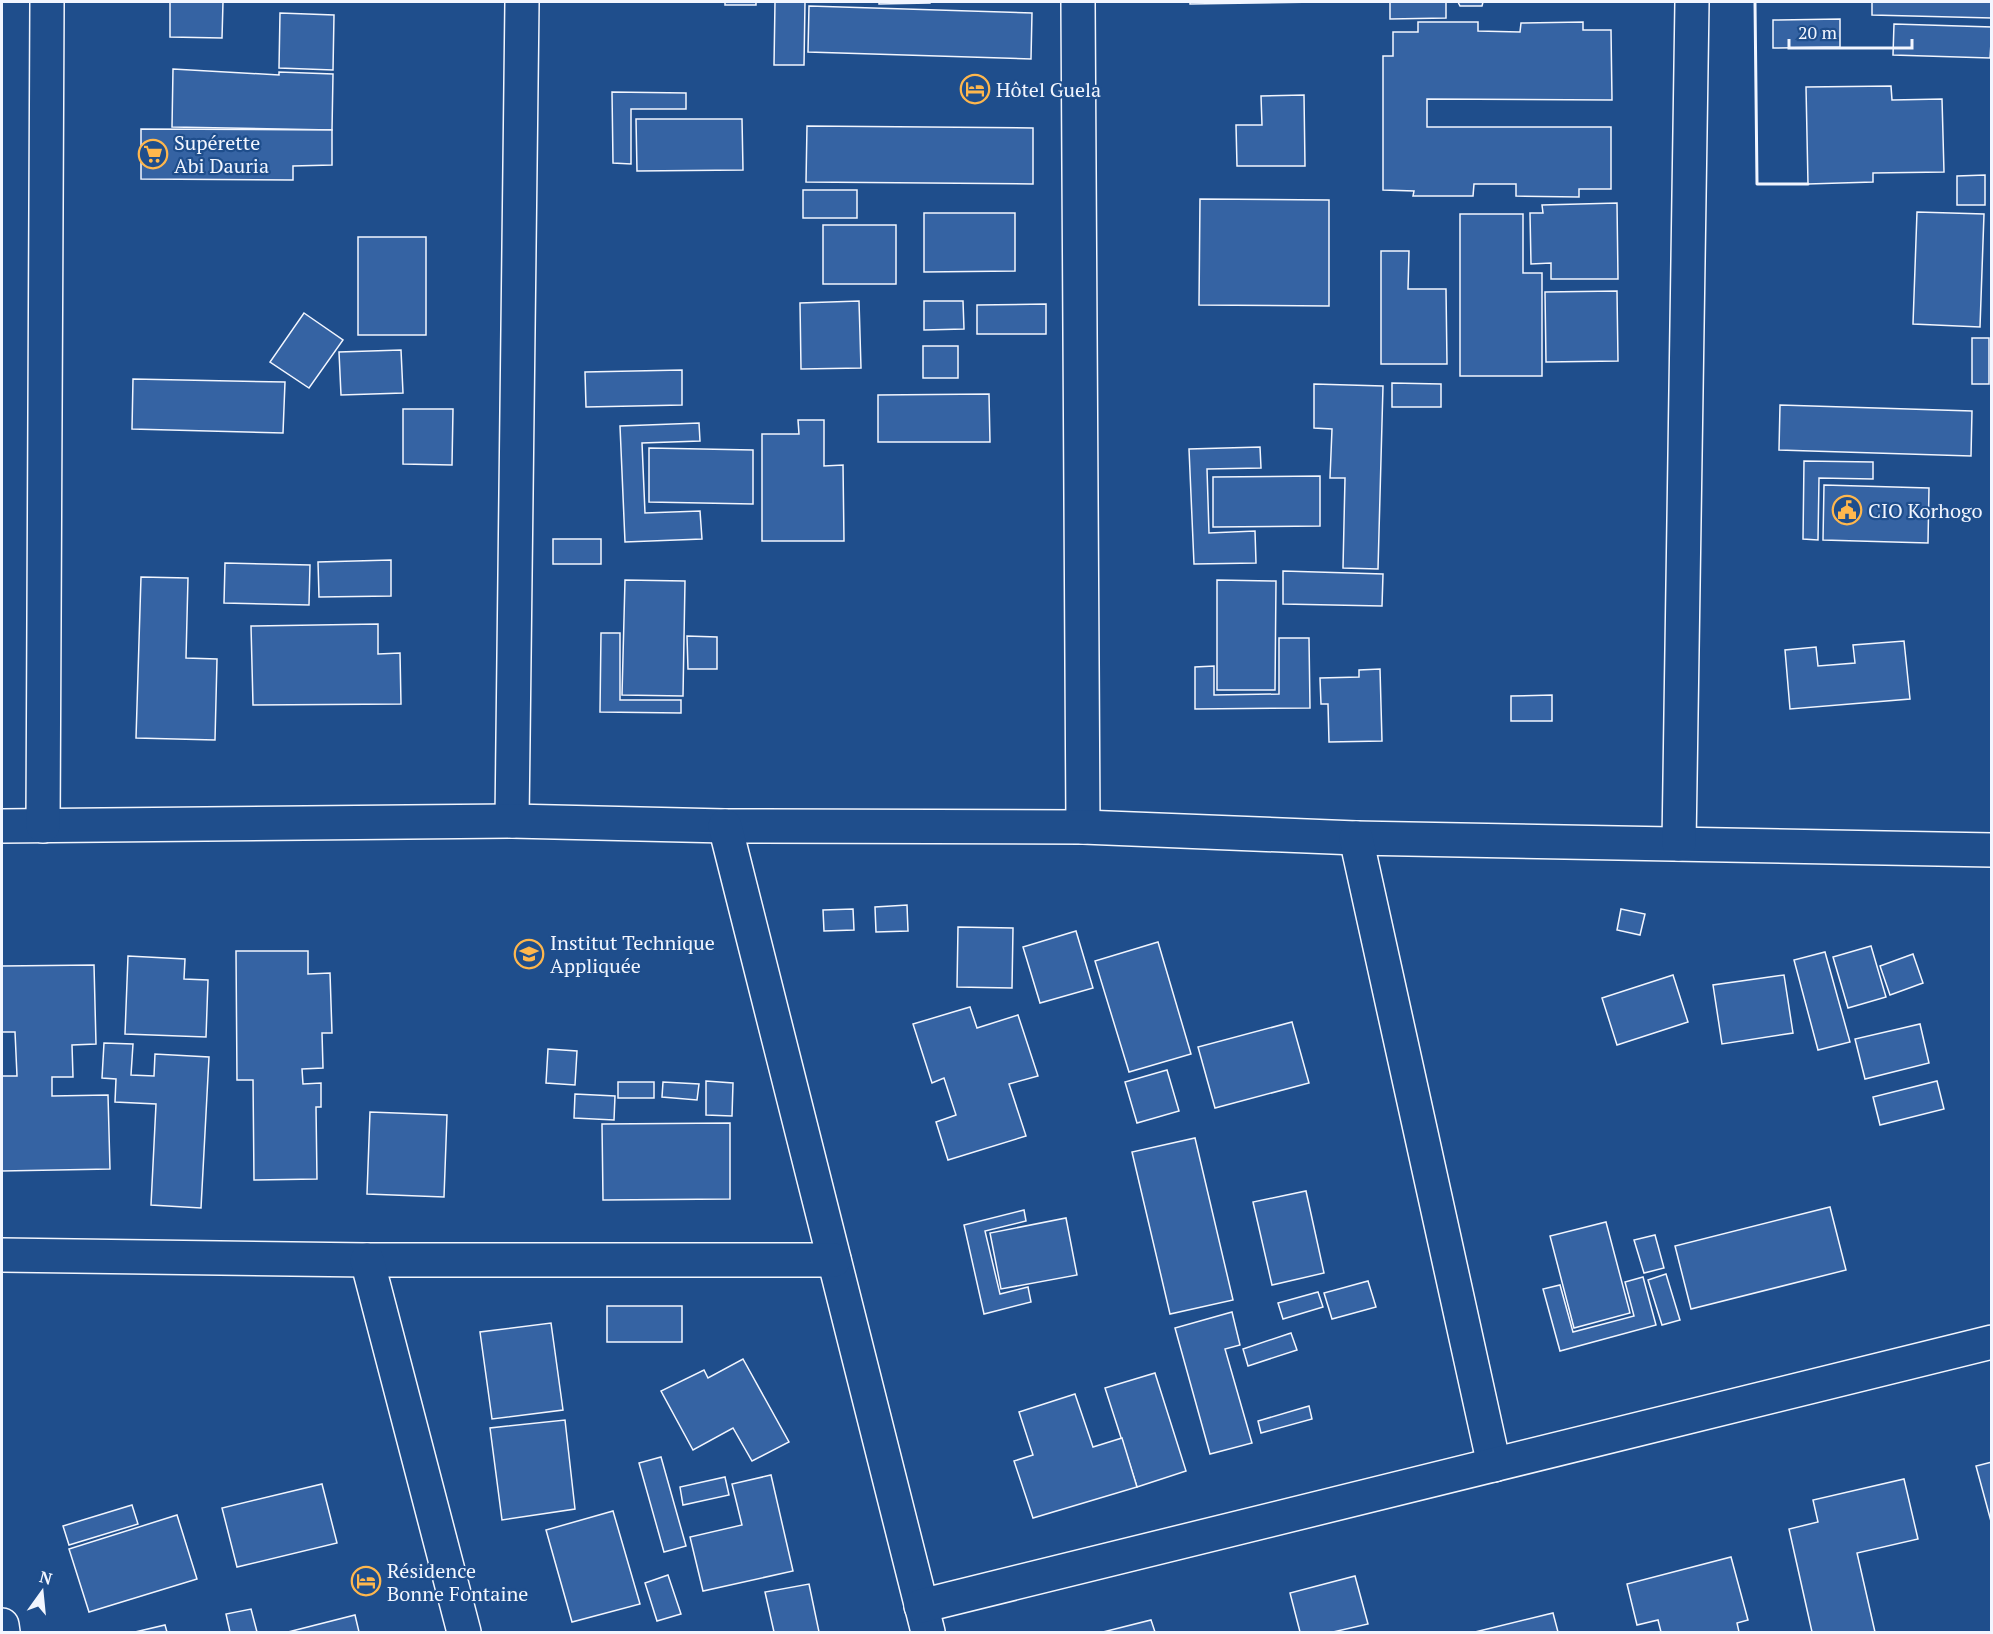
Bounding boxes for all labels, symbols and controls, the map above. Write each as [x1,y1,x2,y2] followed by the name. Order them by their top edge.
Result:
[1789,12,1912,50] scale bar
[1798,20,1838,44] text: 20 m
[959,73,991,105] hotel icon: Hôtel Guela
[996,76,1101,103] place label: Hôtel Guela
[174,129,269,179] place label: Supérette Abi Dauria
[137,138,169,170] supermarket icon: Supérette Abi Dauria
[1831,494,1863,526] public building icon: CIO Korhogo
[1868,497,1983,524] place label: CIO Korhogo
[550,929,715,979] place label: Institut Technique Appliquée
[513,938,545,970] school or university icon: Institut Technique Appliquée
[387,1557,528,1607] place label: Résidence Bonne Fontaine
[12,1562,72,1622] north arrow
[37,1565,55,1590] text: N
[350,1565,382,1597] hotel icon: Résidence Bonne Fontaine

